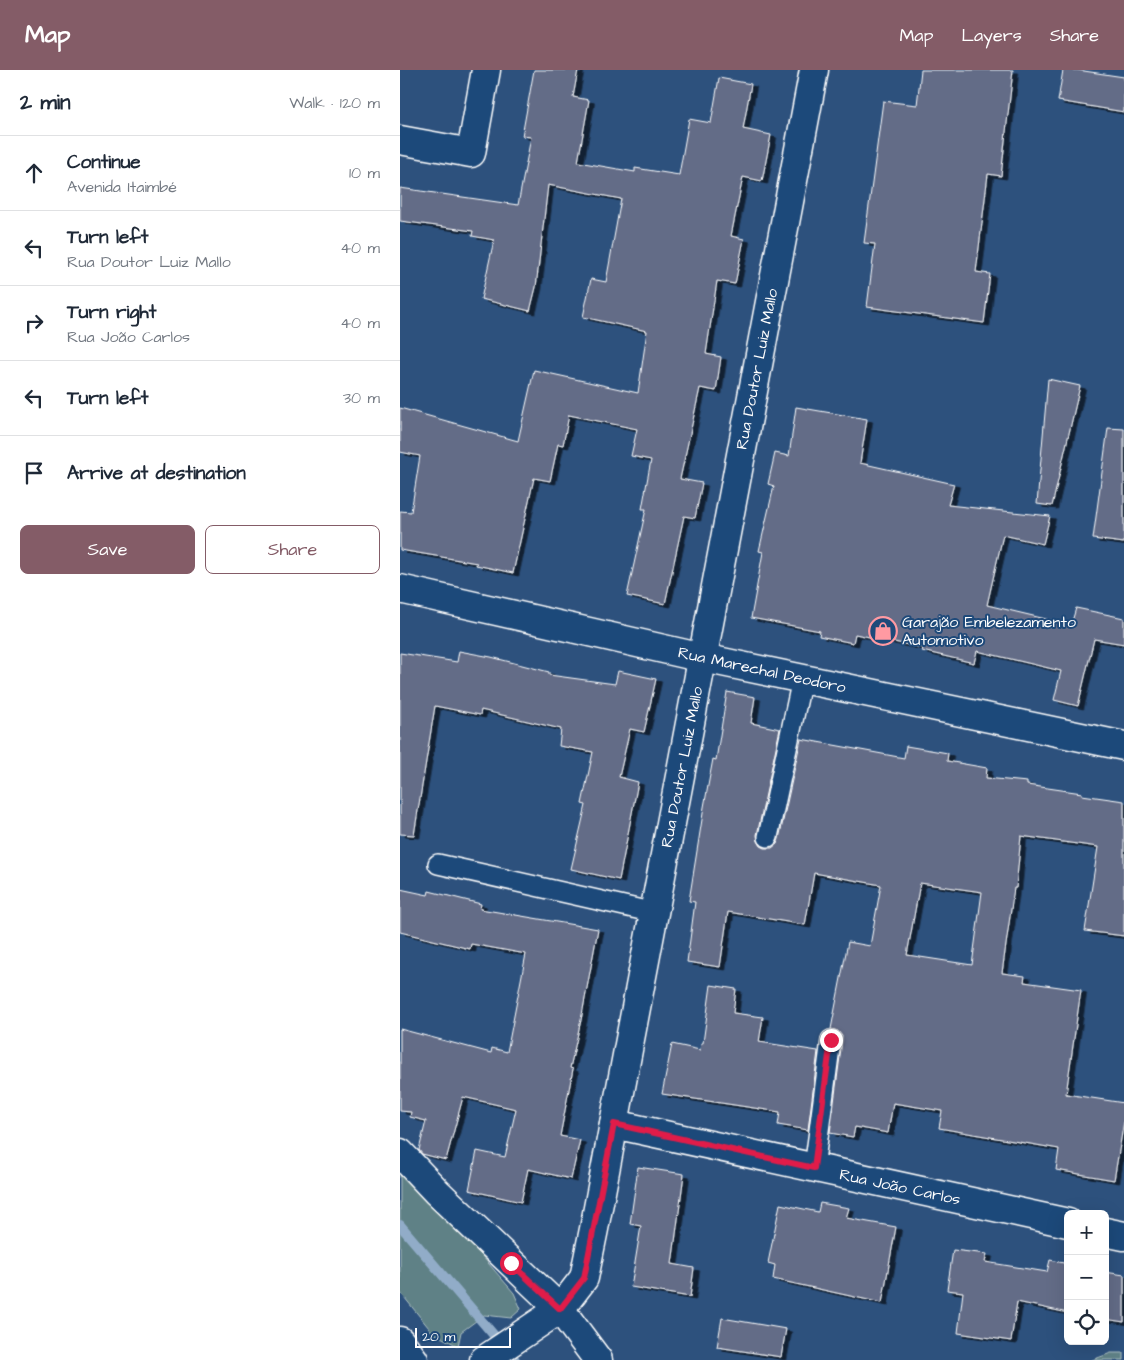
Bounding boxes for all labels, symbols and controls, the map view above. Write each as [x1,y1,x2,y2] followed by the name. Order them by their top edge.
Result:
[25,18,70,52] text: Map
[899,23,933,48] text: Map
[961,23,1022,48] text: Layers
[1050,23,1099,48] text: Share
[20,88,70,117] text: 2 min
[289,92,380,114] text: Walk · 120 m
[67,149,141,176] text: Continue
[20,159,48,187] icon: ahead
[349,162,380,184] text: 10 m
[67,176,177,198] text: Avenida Itaimbé
[67,224,148,251] text: Turn left
[20,234,48,262] icon: left
[340,237,380,259] text: 40 m
[67,251,231,273] text: Rua Doutor Luiz Mallo
[731,287,783,451] street label: Rua Doutor Luiz Mallo
[67,299,156,326] text: Turn right
[20,309,48,337] icon: right
[340,312,380,334] text: 40 m
[67,326,190,348] text: Rua João Carlos
[20,384,48,412] icon: left
[67,385,148,412] text: Turn left
[343,387,380,409] text: 30 m
[20,459,48,487] icon: arrive
[67,460,246,487] text: Arrive at destination
[20,525,195,574] button: Save
[205,525,380,574] button: Share
[902,611,1076,651] place label: Garajão Embelezamento Automotivo
[868,616,898,646] shop icon: Garajão Embelezamento Automotivo
[676,641,848,699] street label: Rua Marechal Deodoro
[656,685,708,849] street label: Rua Doutor Luiz Mallo
[820,1029,843,1052] route end
[838,1163,962,1211] street label: Rua João Carlos
[1064,1210,1109,1345] map controls
[1064,1210,1109,1255] button: +
[500,1252,523,1275] route start
[1064,1255,1109,1300] button: −
[1064,1300,1109,1345] button: locate
[415,1325,511,1348] scale bar
[422,1327,455,1347] text: 20 m

